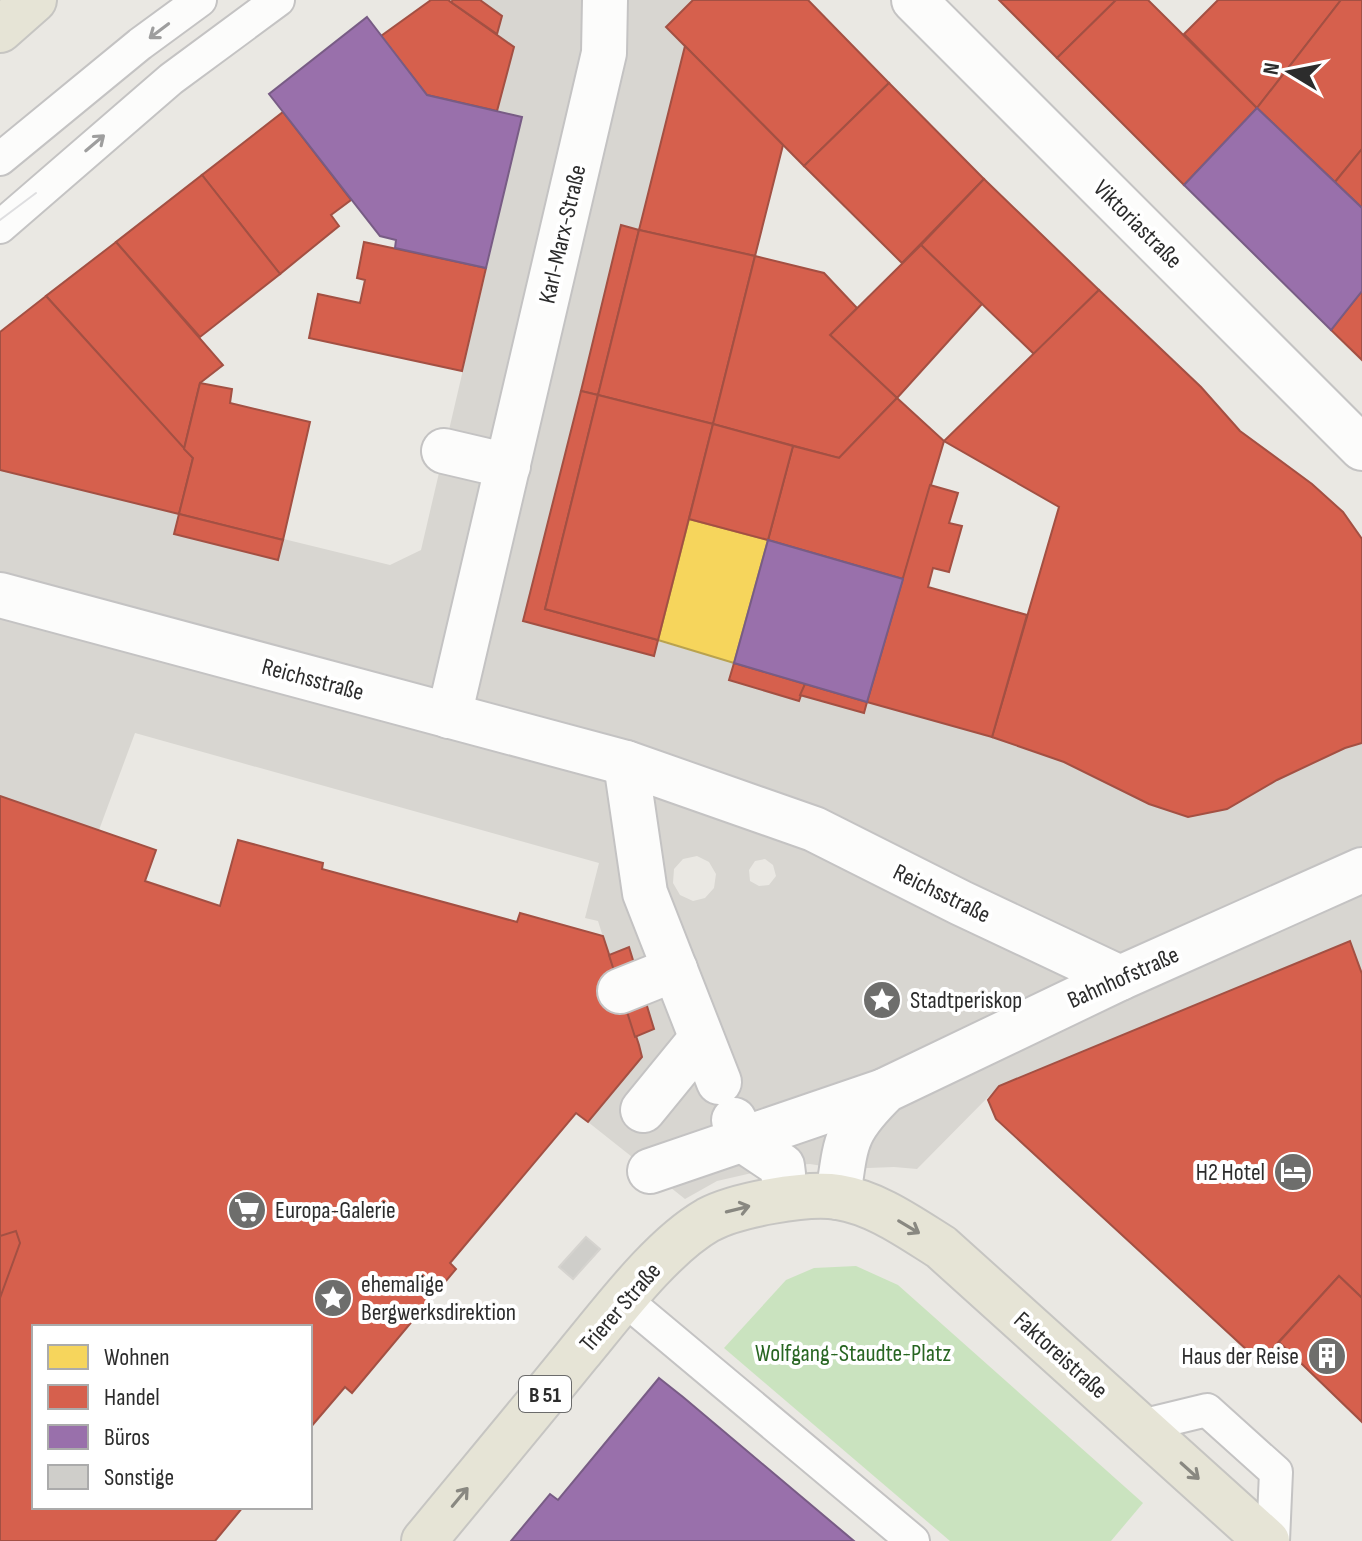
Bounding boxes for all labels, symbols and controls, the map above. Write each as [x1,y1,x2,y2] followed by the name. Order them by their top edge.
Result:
[148,22,170,39] one-way arrow
[1250,32,1330,112] north arrow
[1257,61,1286,77] text: N
[85,134,105,152] one-way arrow
[532,162,593,306] street label: Karl-Marx-Straße
[1087,174,1188,275] street label: Viktoriastraße
[259,652,367,707] street label: Reichsstraße
[888,858,995,929] street label: Reichsstraße
[1063,940,1183,1015] street label: Bahnhofstraße
[861,979,903,1021] place icon: Stadtperiskop
[910,986,1022,1015] place label: Stadtperiskop
[1272,1151,1314,1193] hotel icon: H2 Hotel
[1196,1158,1265,1187] place label: H2 Hotel
[226,1189,268,1231] supermarket icon: Europa-Galerie
[275,1196,396,1225] place label: Europa-Galerie
[725,1201,751,1216] one-way arrow
[897,1219,920,1235] one-way arrow
[574,1257,667,1358] street label: Trierer Straße
[361,1270,516,1327] place label: ehemalige Bergwerksdirektion
[312,1277,354,1319] place icon: ehemalige Bergwerksdirektion
[1008,1306,1114,1405] street label: Faktoreistraße
[32,1325,312,1509] legend
[1306,1335,1348,1377] building icon: Haus der Reise
[755,1339,951,1368] park label: Wolfgang-Staudte-Platz
[1182,1342,1299,1371] place label: Haus der Reise
[104,1343,170,1372] text: Wohnen
[519,1376,571,1412] road number: B 51
[104,1383,160,1412] text: Handel
[104,1423,150,1452] text: Büros
[1179,1461,1199,1479] one-way arrow
[104,1463,174,1492] text: Sonstige
[451,1487,469,1508] one-way arrow

